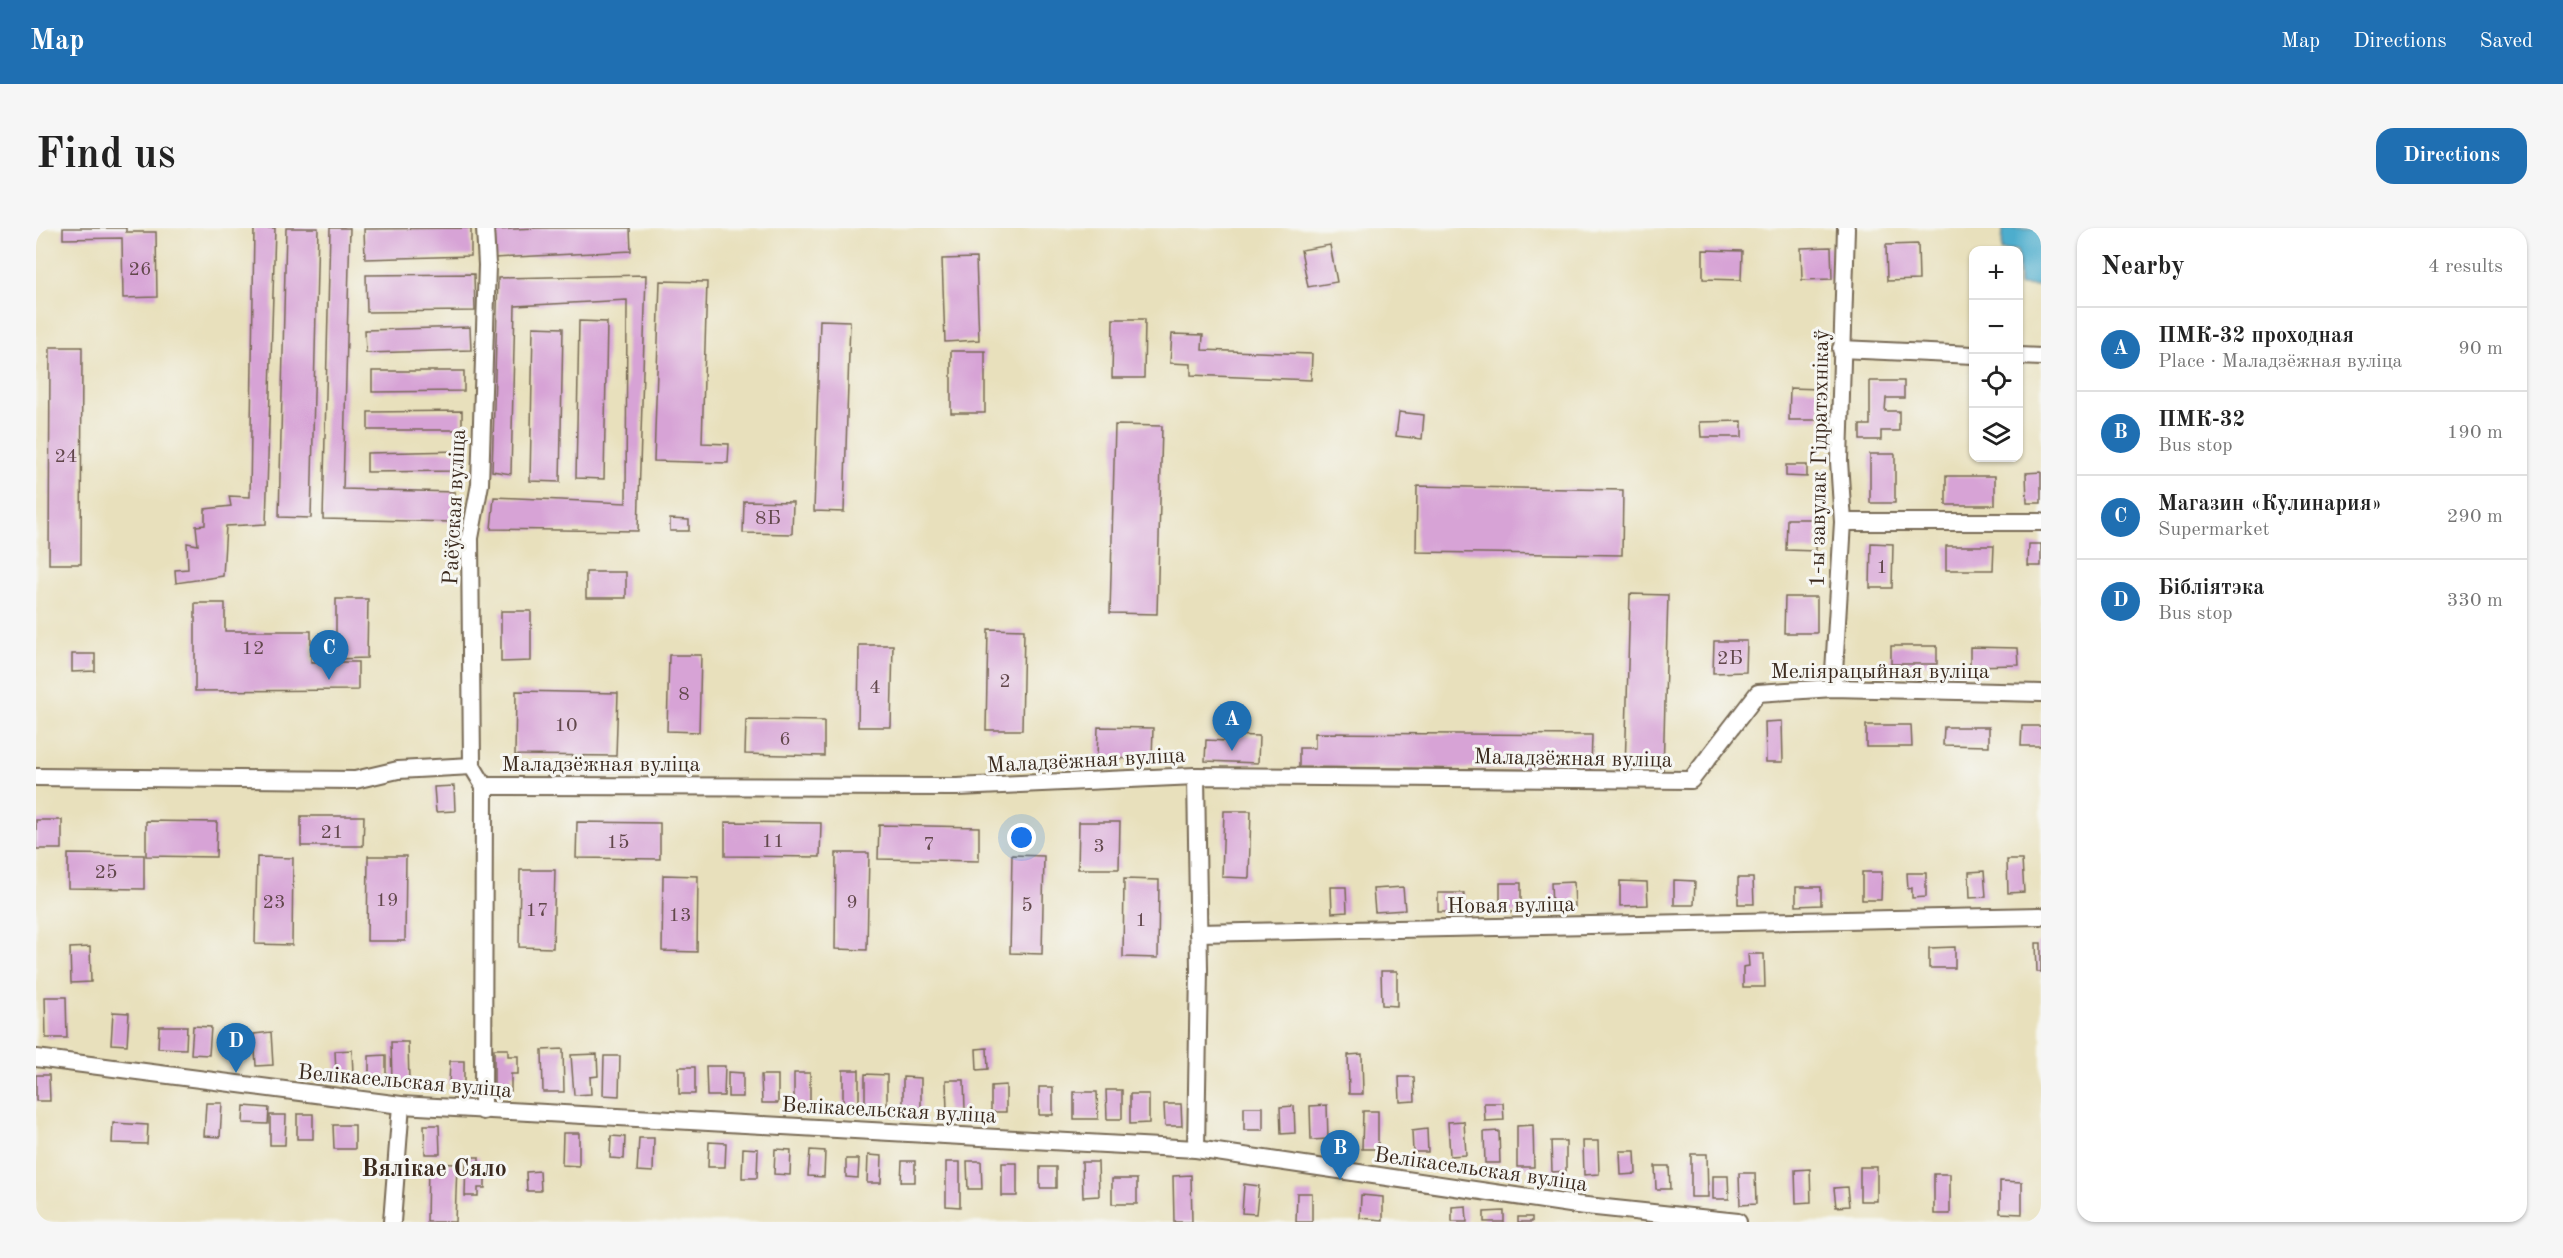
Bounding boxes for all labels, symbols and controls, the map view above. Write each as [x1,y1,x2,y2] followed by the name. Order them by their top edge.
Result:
[30,28,84,56] text: Map
[2281,31,2320,52] text: Map
[2353,31,2447,52] text: Directions
[2480,31,2533,52] text: Saved
[2376,128,2527,184] button: Directions
[36,135,175,177] text: Find us
[1969,246,2023,462] map controls
[1969,246,2023,300] button: +
[2101,254,2185,280] text: Nearby
[2428,257,2503,277] text: 4 results
[128,260,152,280] house number: 26
[1969,300,2023,354] button: −
[2158,325,2354,347] text: ПМК-32 проходная
[1807,328,1833,587] street label: 1-ы завулак Гідратэхнікаў
[2113,339,2128,359] text: A
[2458,339,2503,359] text: 90 m
[2158,352,2402,372] text: Place · Маладзёжная вуліца
[1969,354,2023,408] button: locate
[1969,408,2023,462] button: layers
[2158,409,2245,431] text: ПМК-32
[2113,423,2128,443] text: B
[2447,423,2503,443] text: 190 m
[440,428,470,586] street label: Раёўская вуліца
[2158,436,2233,456] text: Bus stop
[54,447,78,467] house number: 24
[2158,493,2382,515] text: Магазин «Кулинария»
[2114,507,2127,527] text: C
[2447,507,2503,527] text: 290 m
[755,509,781,529] house number: 8Б
[2158,520,2269,540] text: Supermarket
[1876,558,1888,578] house number: 1
[2158,577,2264,599] text: Бібліятэка
[2113,591,2128,611] text: D
[2447,591,2503,611] text: 330 m
[2158,604,2233,624] text: Bus stop
[310,630,348,680] pin: C
[241,639,265,659] house number: 12
[1717,649,1743,669] house number: 2Б
[1770,661,1990,683] street label: Меліярацыйная вуліца
[999,672,1011,692] house number: 2
[869,678,881,698] house number: 4
[678,685,690,705] house number: 8
[1212,702,1252,751] pin: A
[554,716,578,736] house number: 10
[779,730,791,750] house number: 6
[986,745,1186,777] street label: Маладзёжная вуліца
[1473,746,1673,772] street label: Маладзёжная вуліца
[502,754,701,776] street label: Маладзёжная вуліца
[320,823,344,843] house number: 21
[1007,823,1036,852] your location
[761,832,785,852] house number: 11
[606,833,630,853] house number: 15
[923,835,935,855] house number: 7
[1093,837,1105,857] house number: 3
[94,863,118,883] house number: 25
[375,891,399,911] house number: 19
[262,893,286,913] house number: 23
[846,893,858,913] house number: 9
[1447,894,1575,918] street label: Новая вуліца
[1021,896,1033,916] house number: 5
[525,901,549,921] house number: 17
[668,906,692,926] house number: 13
[1135,911,1147,931] house number: 1
[216,1024,256,1073] pin: D
[297,1062,513,1102] street label: Велікасельская вуліца
[781,1094,997,1128] street label: Велікасельская вуліца
[1320,1130,1360,1180] pin: B
[1373,1144,1589,1196] street label: Велікасельская вуліца
[361,1158,507,1182] district label: Вялікае Сяло

